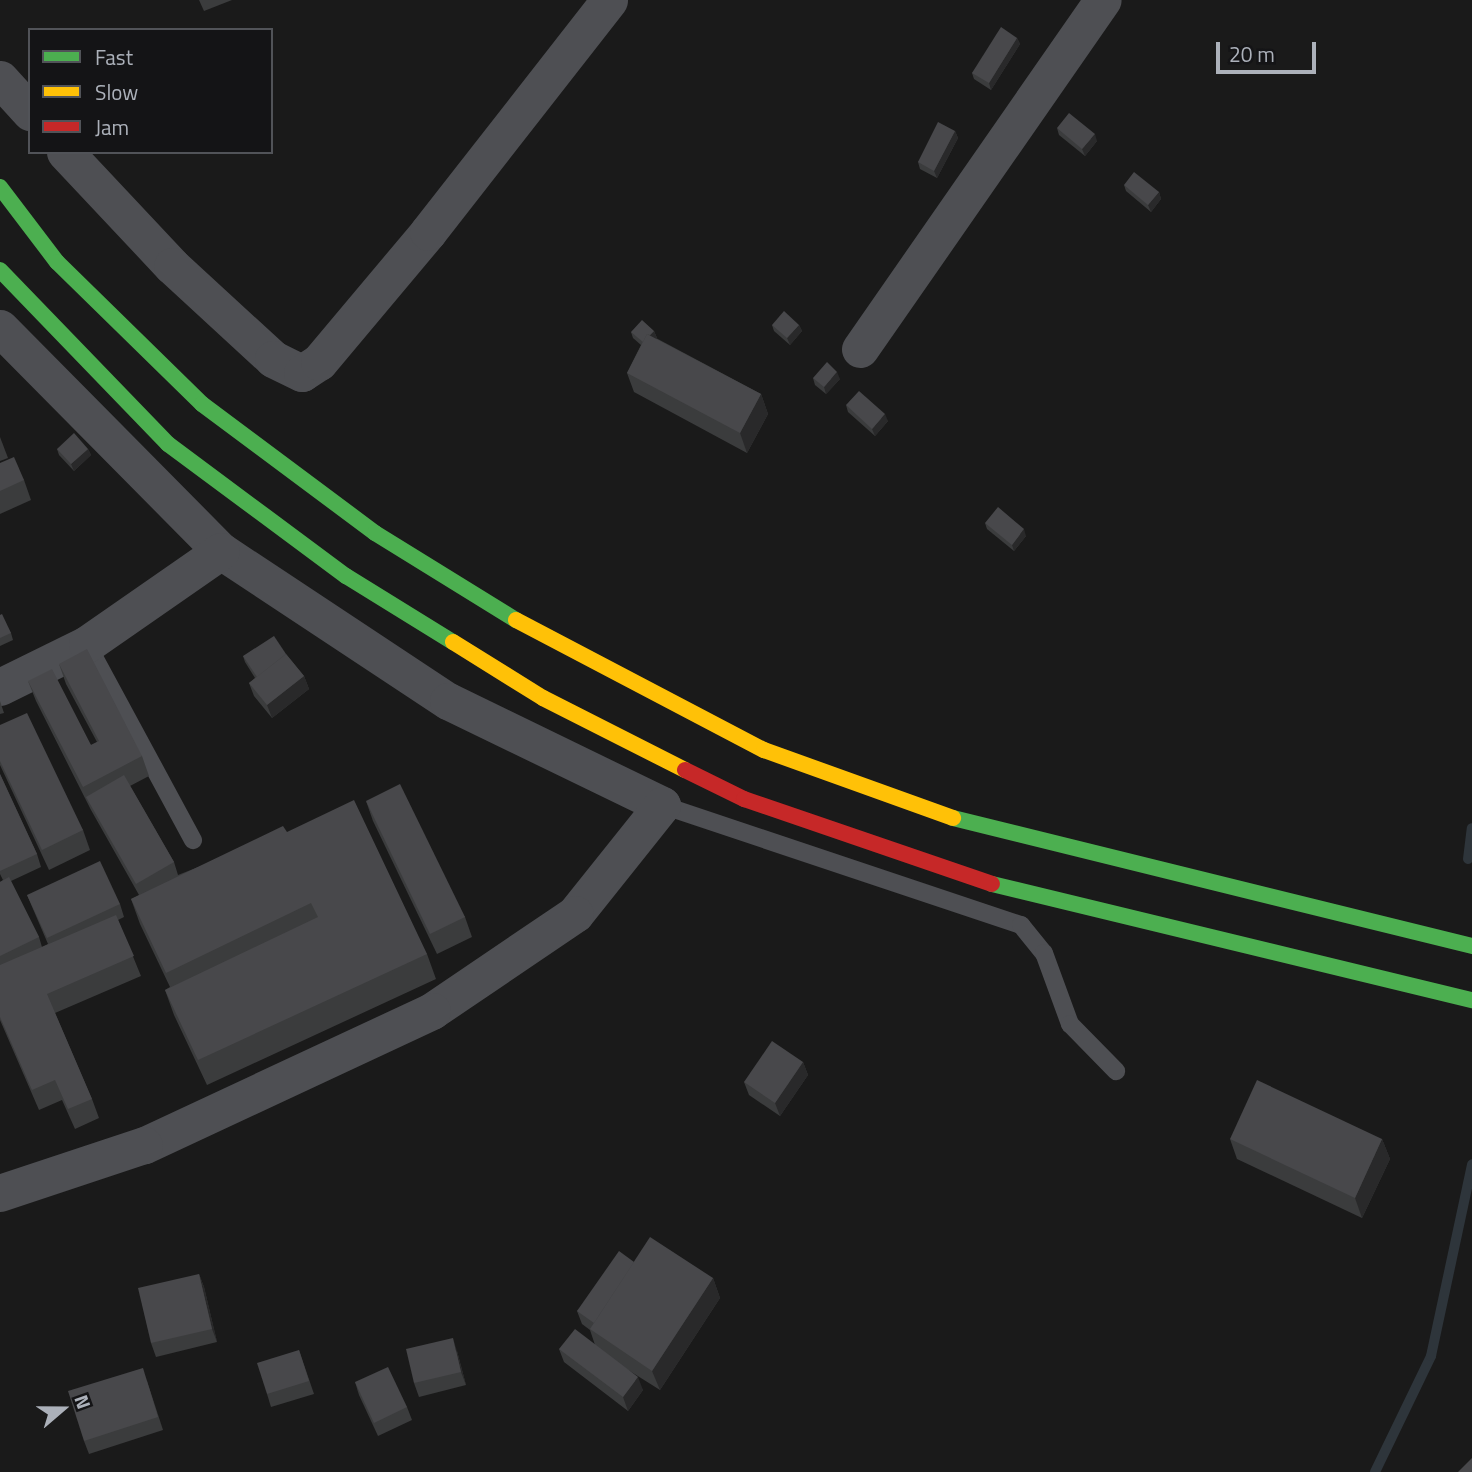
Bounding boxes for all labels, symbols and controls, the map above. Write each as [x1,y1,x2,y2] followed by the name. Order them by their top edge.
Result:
[28,28,273,154] legend
[1220,28,1320,72] scale bar
[1229,38,1275,70] text: 20 m
[95,41,133,73] text: Fast
[95,76,138,108] text: Slow
[95,111,129,143] text: Jam
[28,1374,98,1444] north arrow
[67,1390,99,1413] text: N

